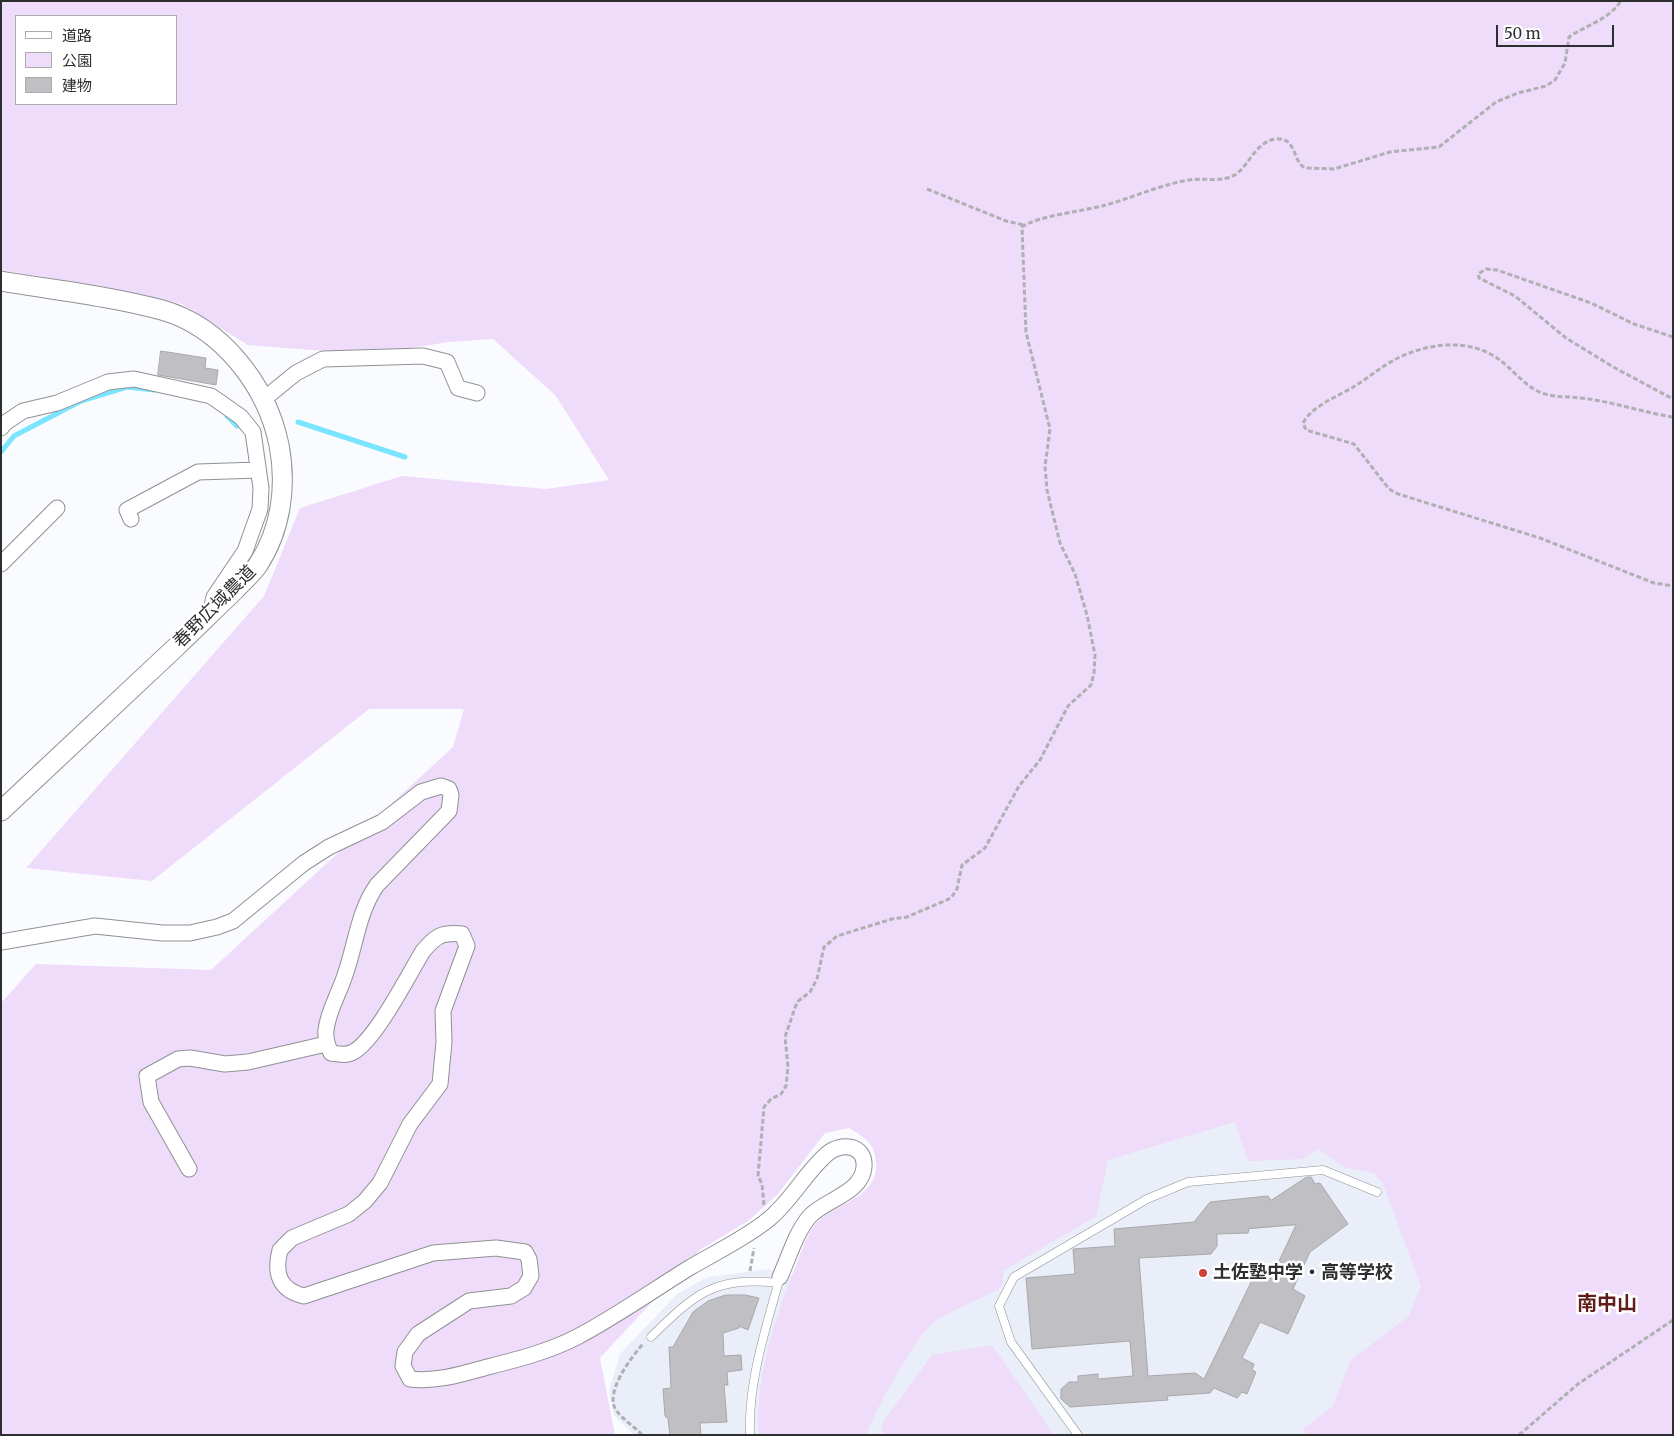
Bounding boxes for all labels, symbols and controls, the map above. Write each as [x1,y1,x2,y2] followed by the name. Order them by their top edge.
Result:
[15,15,178,105] legend
[1499,15,1616,47] scale bar
[1504,24,1541,43] text: 50 m
[62,26,92,45] text: 道路
[62,51,92,70] text: 公園
[62,76,92,95] text: 建物
[169,561,261,653] street label: 春野広域農道
[1213,1262,1393,1284] place label: 土佐塾中学・高等学校
[1197,1267,1209,1279] marker: 土佐塾中学・高等学校
[1577,1292,1637,1316] district label: 南中山

